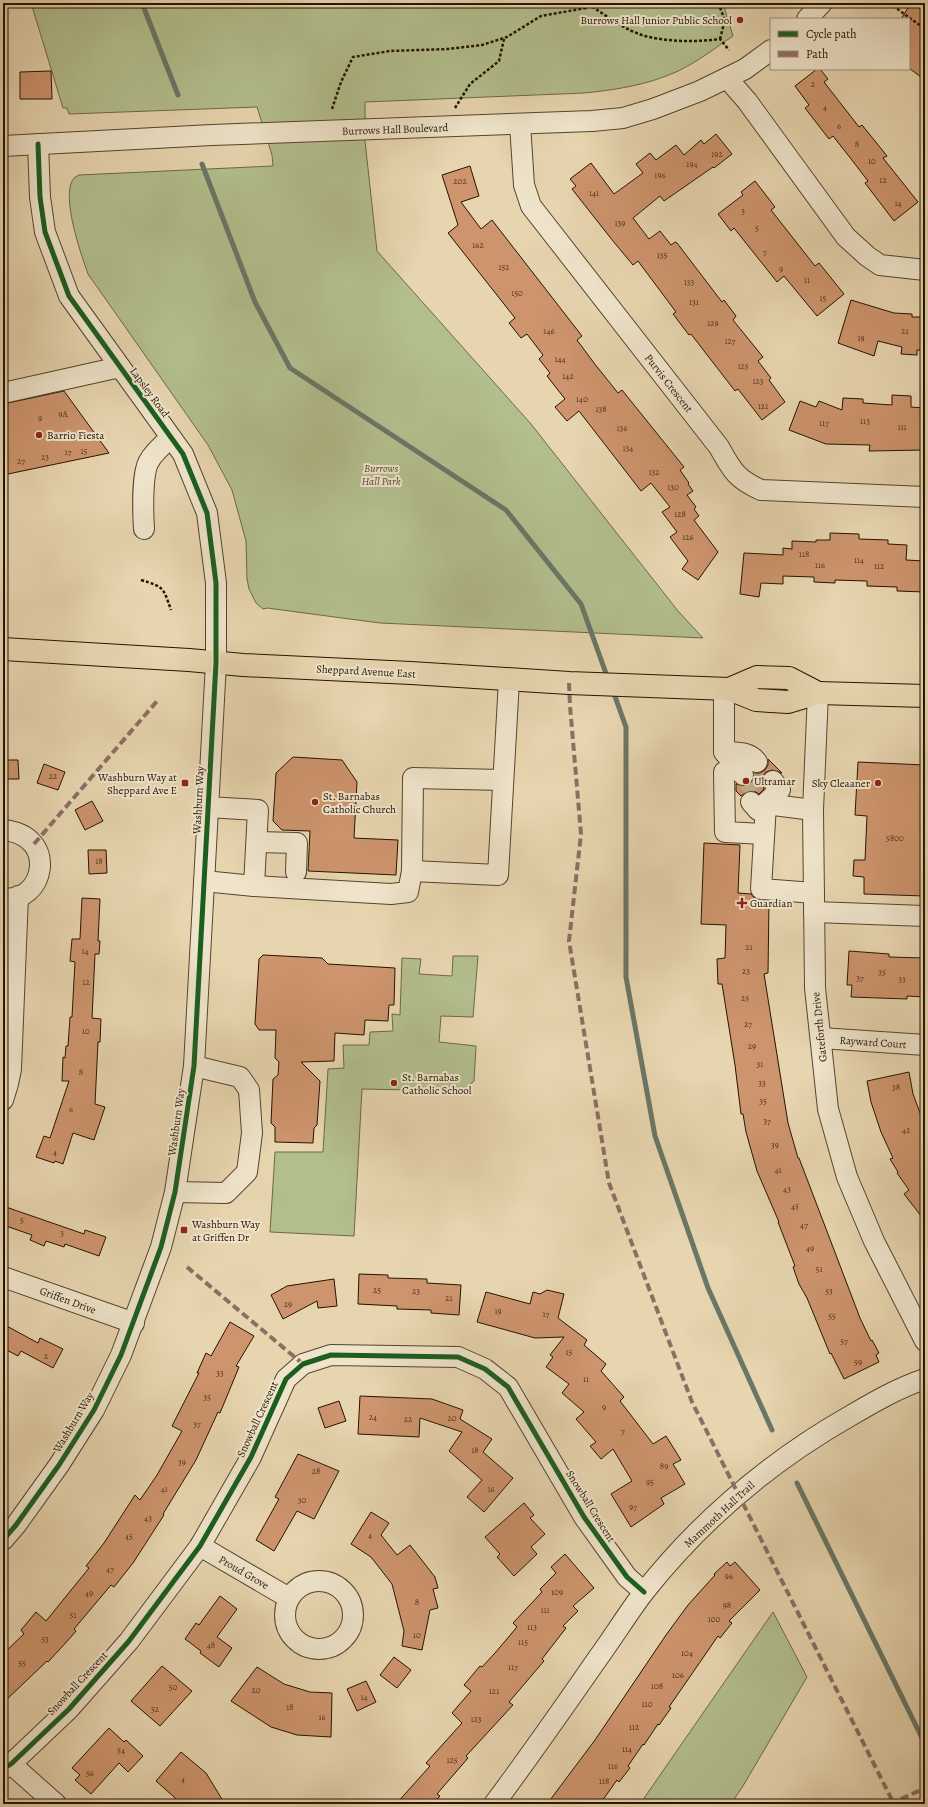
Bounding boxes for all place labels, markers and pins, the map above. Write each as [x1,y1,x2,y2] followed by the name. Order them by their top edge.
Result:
[581,13,732,28] place label: Burrows Hall Junior Public School
[735,15,745,25] marker: Burrows Hall Junior Public School
[47,428,105,443] place label: Barrio Fiesta
[34,430,44,440] marker: Barrio Fiesta
[97,770,177,798] place label: Washburn Way at Sheppard Ave E
[754,774,796,789] place label: Ultramar
[741,776,751,786] marker: Ultramar
[812,776,870,791] place label: Sky Cleaaner
[180,778,190,788] marker: Washburn Way at Sheppard Ave E
[873,778,883,788] marker: Sky Cleaaner
[323,789,396,817] place label: St. Barnabas Catholic Church
[310,797,320,807] marker: St. Barnabas Catholic Church
[750,896,792,911] place label: Guardian
[737,898,747,908] marker: Guardian
[402,1070,472,1098] place label: St. Barnabas Catholic School
[389,1078,399,1088] marker: St. Barnabas Catholic School
[191,1217,260,1245] place label: Washburn Way at Griffen Dr
[179,1225,189,1235] marker: Washburn Way at Griffen Dr

